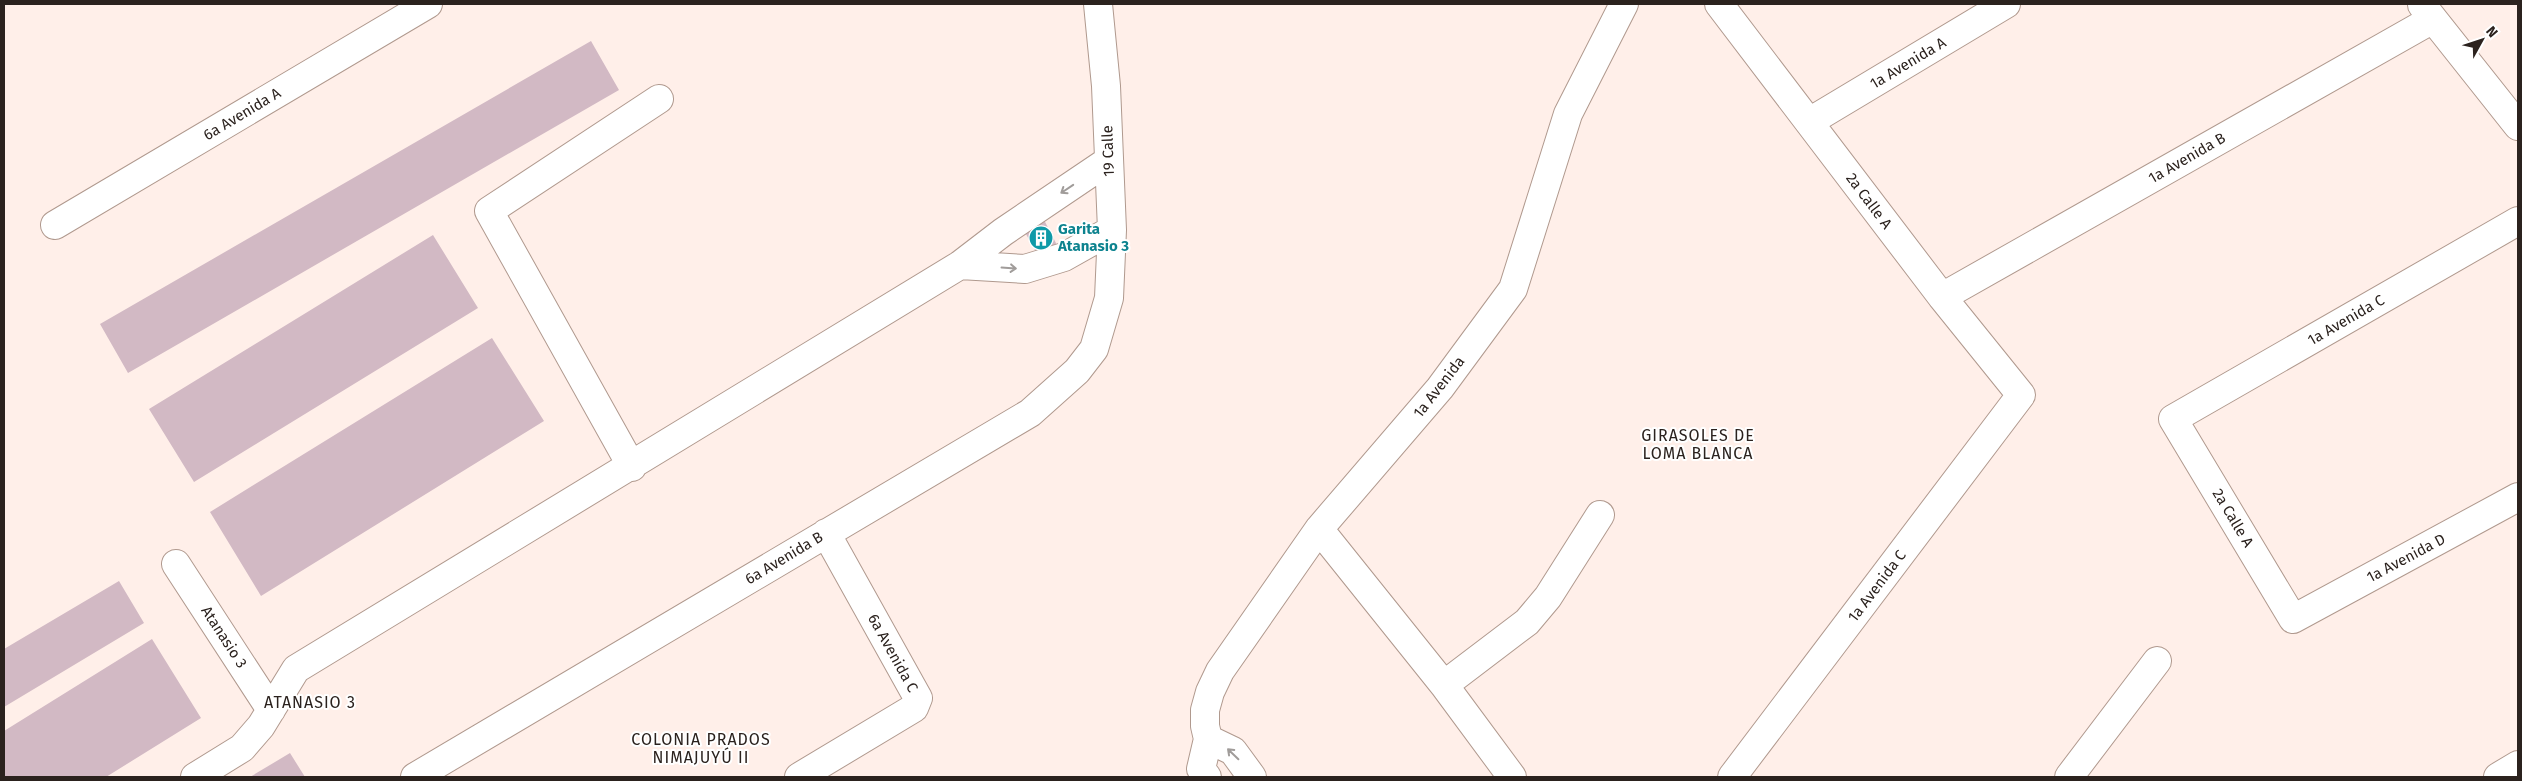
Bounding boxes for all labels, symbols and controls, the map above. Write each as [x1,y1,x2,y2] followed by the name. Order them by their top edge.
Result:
[2457,15,2507,65] north arrow
[2482,23,2501,41] text: N
[1867,33,1950,93] street label: 1a Avenida A
[200,84,284,144] street label: 6a Avenida A
[1098,125,1118,177] street label: 19 Calle
[2145,129,2229,187] street label: 1a Avenida B
[1842,170,1896,233] street label: 2a Calle A
[1060,183,1074,194] one-way arrow
[1057,220,1129,255] place label: Garita Atanasio 3
[1028,225,1054,251] building icon: Garita Atanasio 3
[1001,264,1017,273] one-way arrow
[2305,291,2388,349] street label: 1a Avenida C
[1409,353,1469,421] street label: 1a Avenida
[1641,426,1755,463] district label: GIRASOLES DE LOMA BLANCA
[2209,485,2258,551] street label: 2a Calle A
[742,528,826,588] street label: 6a Avenida B
[2364,530,2448,586] street label: 1a Avenida D
[1844,546,1910,625] street label: 1a Avenida C
[197,603,251,671] street label: Atanasio 3
[864,611,922,696] street label: 6a Avenida C
[264,693,356,712] district label: ATANASIO 3
[631,730,771,767] district label: COLONIA PRADOS NIMAJUYÚ II
[1227,748,1239,760] one-way arrow

